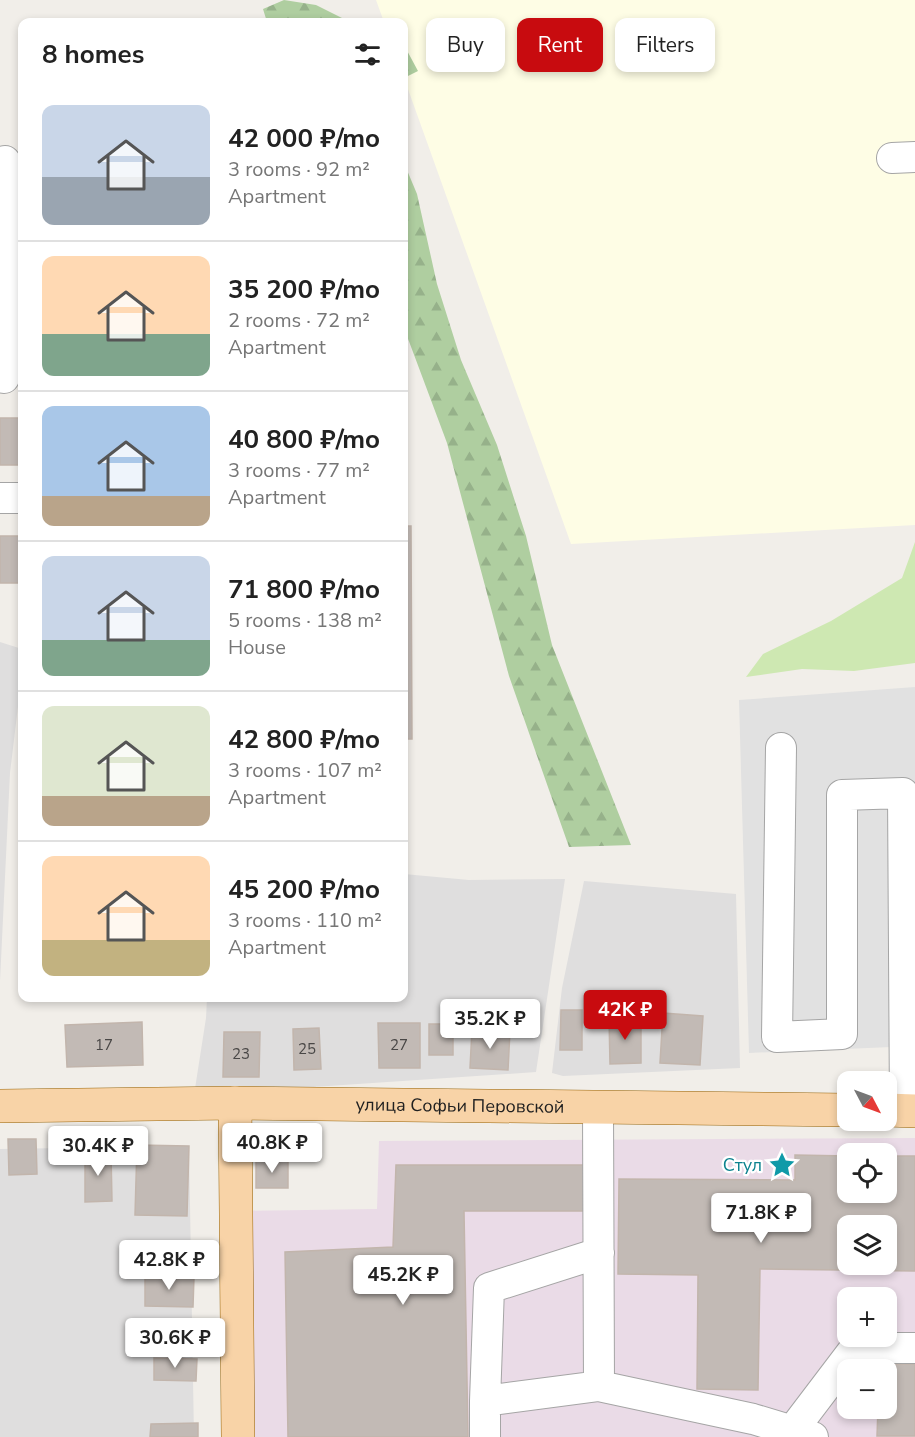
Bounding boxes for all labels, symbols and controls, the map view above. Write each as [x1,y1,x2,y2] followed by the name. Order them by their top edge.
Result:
[426,18,505,72] chip: Buy
[517,18,603,72] chip: Rent
[615,18,715,72] chip: Filters
[42,37,144,72] text: 8 homes
[351,38,384,71] icon: filters
[228,121,380,156] text: 42 000 ₽/mo
[90,129,162,201] icon: home
[228,156,370,183] text: 3 rooms · 92 m²
[228,183,326,210] text: Apartment
[228,272,380,307] text: 35 200 ₽/mo
[90,280,162,352] icon: home
[228,307,370,334] text: 2 rooms · 72 m²
[228,334,326,361] text: Apartment
[228,422,380,457] text: 40 800 ₽/mo
[90,430,162,502] icon: home
[228,457,370,484] text: 3 rooms · 77 m²
[228,484,326,511] text: Apartment
[228,572,380,607] text: 71 800 ₽/mo
[90,580,162,652] icon: home
[228,607,382,634] text: 5 rooms · 138 m²
[228,634,286,661] text: House
[228,722,380,757] text: 42 800 ₽/mo
[90,730,162,802] icon: home
[228,757,382,784] text: 3 rooms · 107 m²
[228,784,326,811] text: Apartment
[228,872,380,907] text: 45 200 ₽/mo
[90,880,162,952] icon: home
[228,907,382,934] text: 3 rooms · 110 m²
[228,934,326,961] text: Apartment
[583,990,667,1041] pin: 42K ₽
[598,996,652,1023] text: 42K ₽
[435,999,545,1050] pin: 35.2K ₽
[454,1005,526,1032] text: 35.2K ₽
[95,1035,113,1055] house number: 17
[390,1035,408,1055] house number: 27
[298,1039,316,1059] house number: 25
[232,1044,250,1064] house number: 23
[837,1071,897,1131] north arrow
[837,1071,897,1419] map controls
[355,1092,565,1119] street label: улица Софьи Перовской
[217,1123,327,1174] pin: 40.8K ₽
[43,1126,153,1177] pin: 30.4K ₽
[236,1129,308,1156] text: 40.8K ₽
[62,1132,134,1159] text: 30.4K ₽
[837,1143,897,1203] button: locate
[767,1150,797,1180] place icon: Стул
[723,1153,762,1177] place label: Стул
[706,1193,816,1244] pin: 71.8K ₽
[725,1199,797,1226] text: 71.8K ₽
[837,1215,897,1275] button: layers
[114,1240,224,1291] pin: 42.8K ₽
[133,1246,205,1273] text: 42.8K ₽
[348,1255,458,1306] pin: 45.2K ₽
[367,1261,439,1288] text: 45.2K ₽
[837,1287,897,1347] button: +
[120,1318,230,1369] pin: 30.6K ₽
[139,1324,211,1351] text: 30.6K ₽
[837,1359,897,1419] button: −

